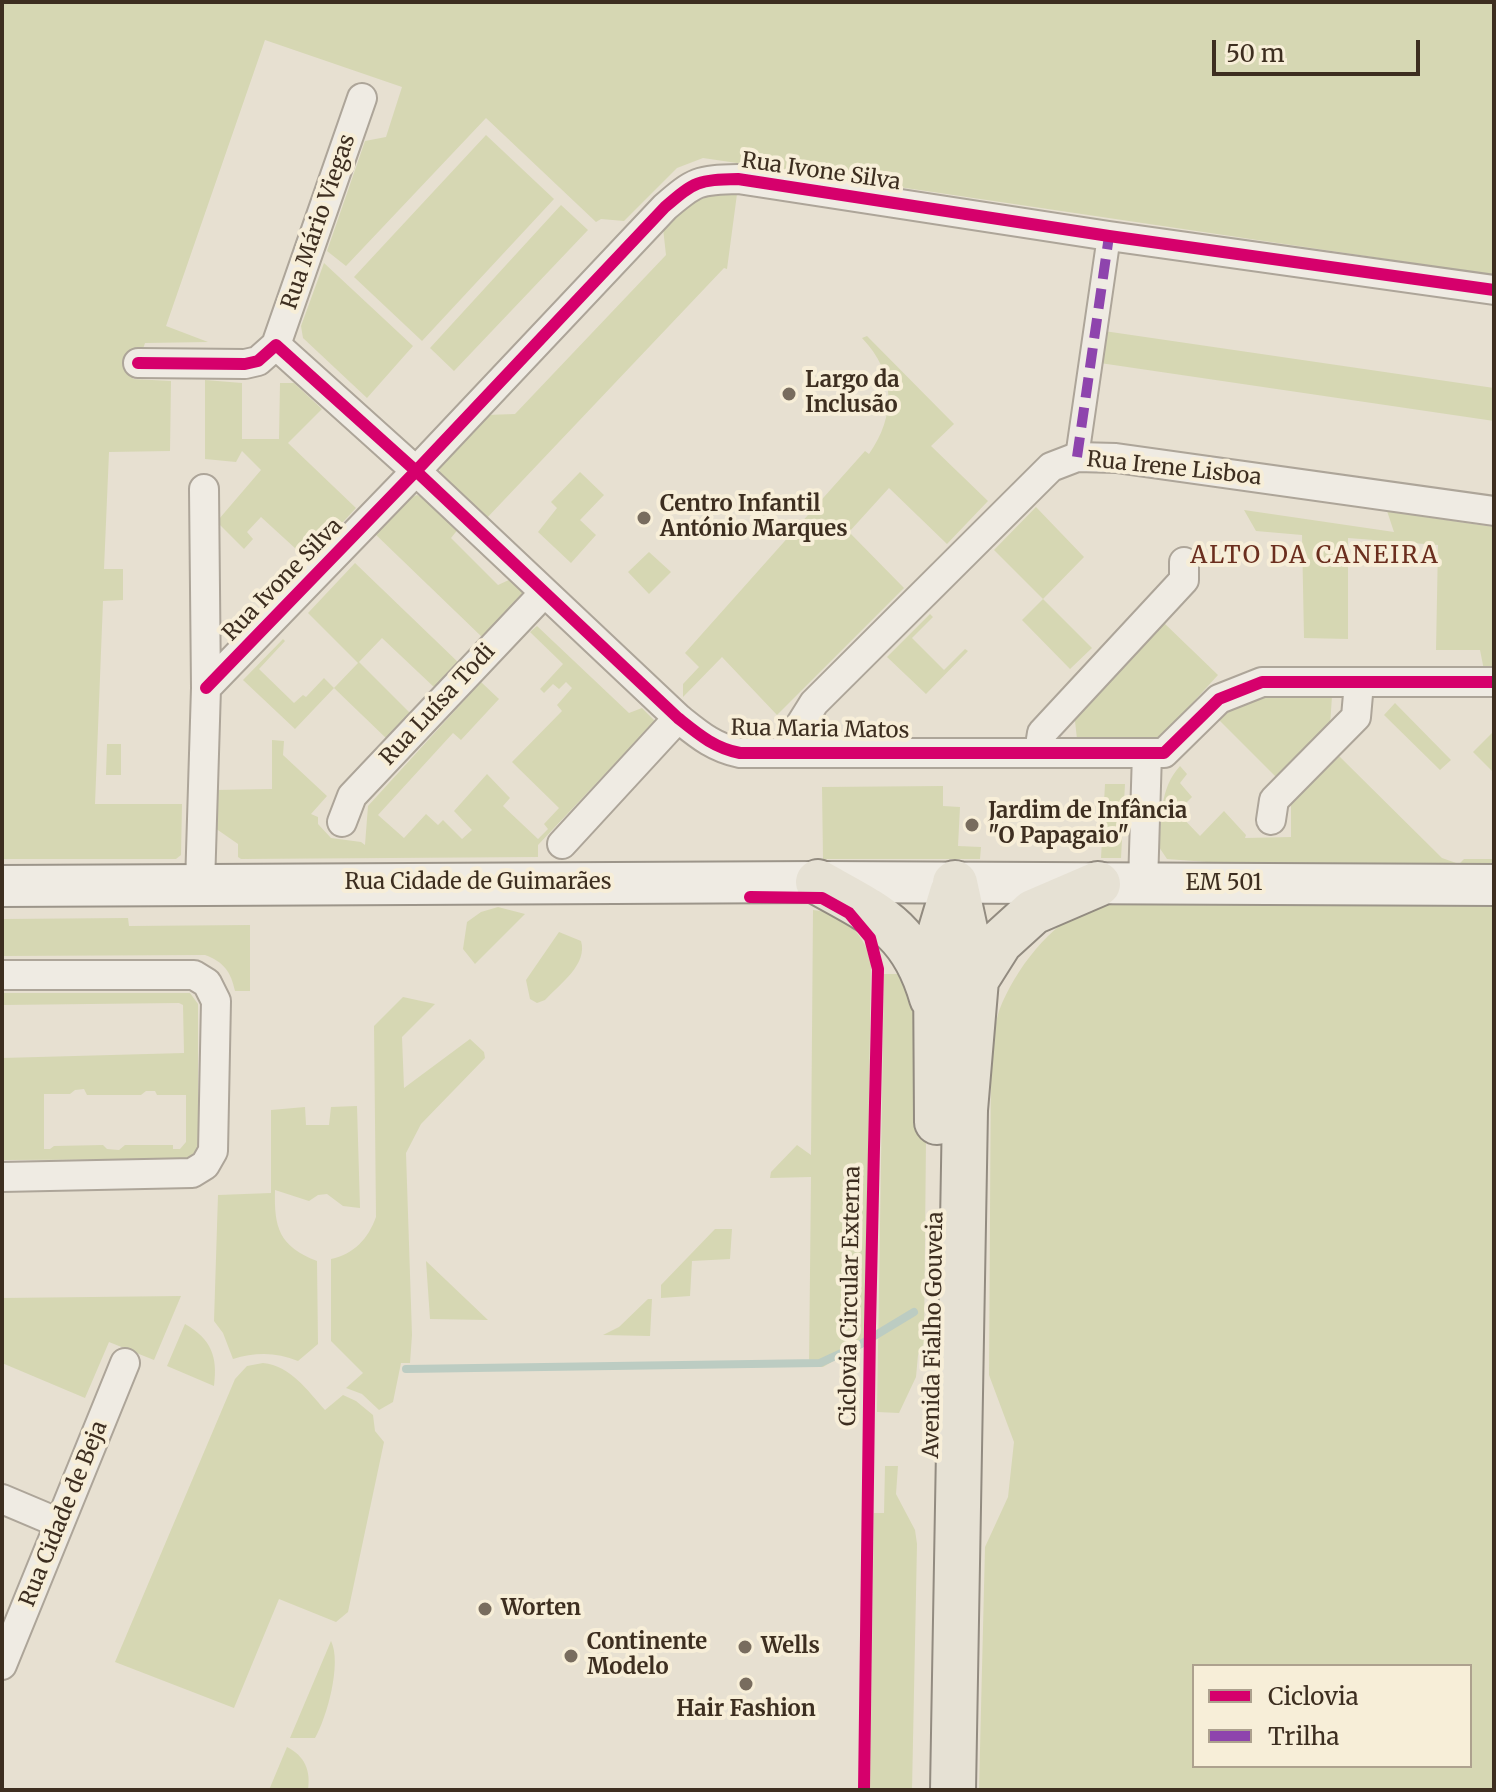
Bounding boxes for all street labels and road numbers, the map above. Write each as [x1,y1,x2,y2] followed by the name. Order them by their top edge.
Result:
[277,131,361,313] street label: Rua Mário Viegas
[740,148,902,196] street label: Rua Ivone Silva
[1085,447,1263,491] street label: Rua Irene Lisboa
[218,513,348,647] street label: Rua Ivone Silva
[375,639,501,771] street label: Rua Luísa Todi
[730,715,910,745] street label: Rua Maria Matos
[345,870,611,896] street label: Rua Cidade de Guimarães
[1185,871,1263,897] street label: EM 501
[836,1166,866,1426] street label: Ciclovia Circular Externa
[919,1211,949,1459] street label: Avenida Fialho Gouveia
[15,1417,113,1611] street label: Rua Cidade de Beja

